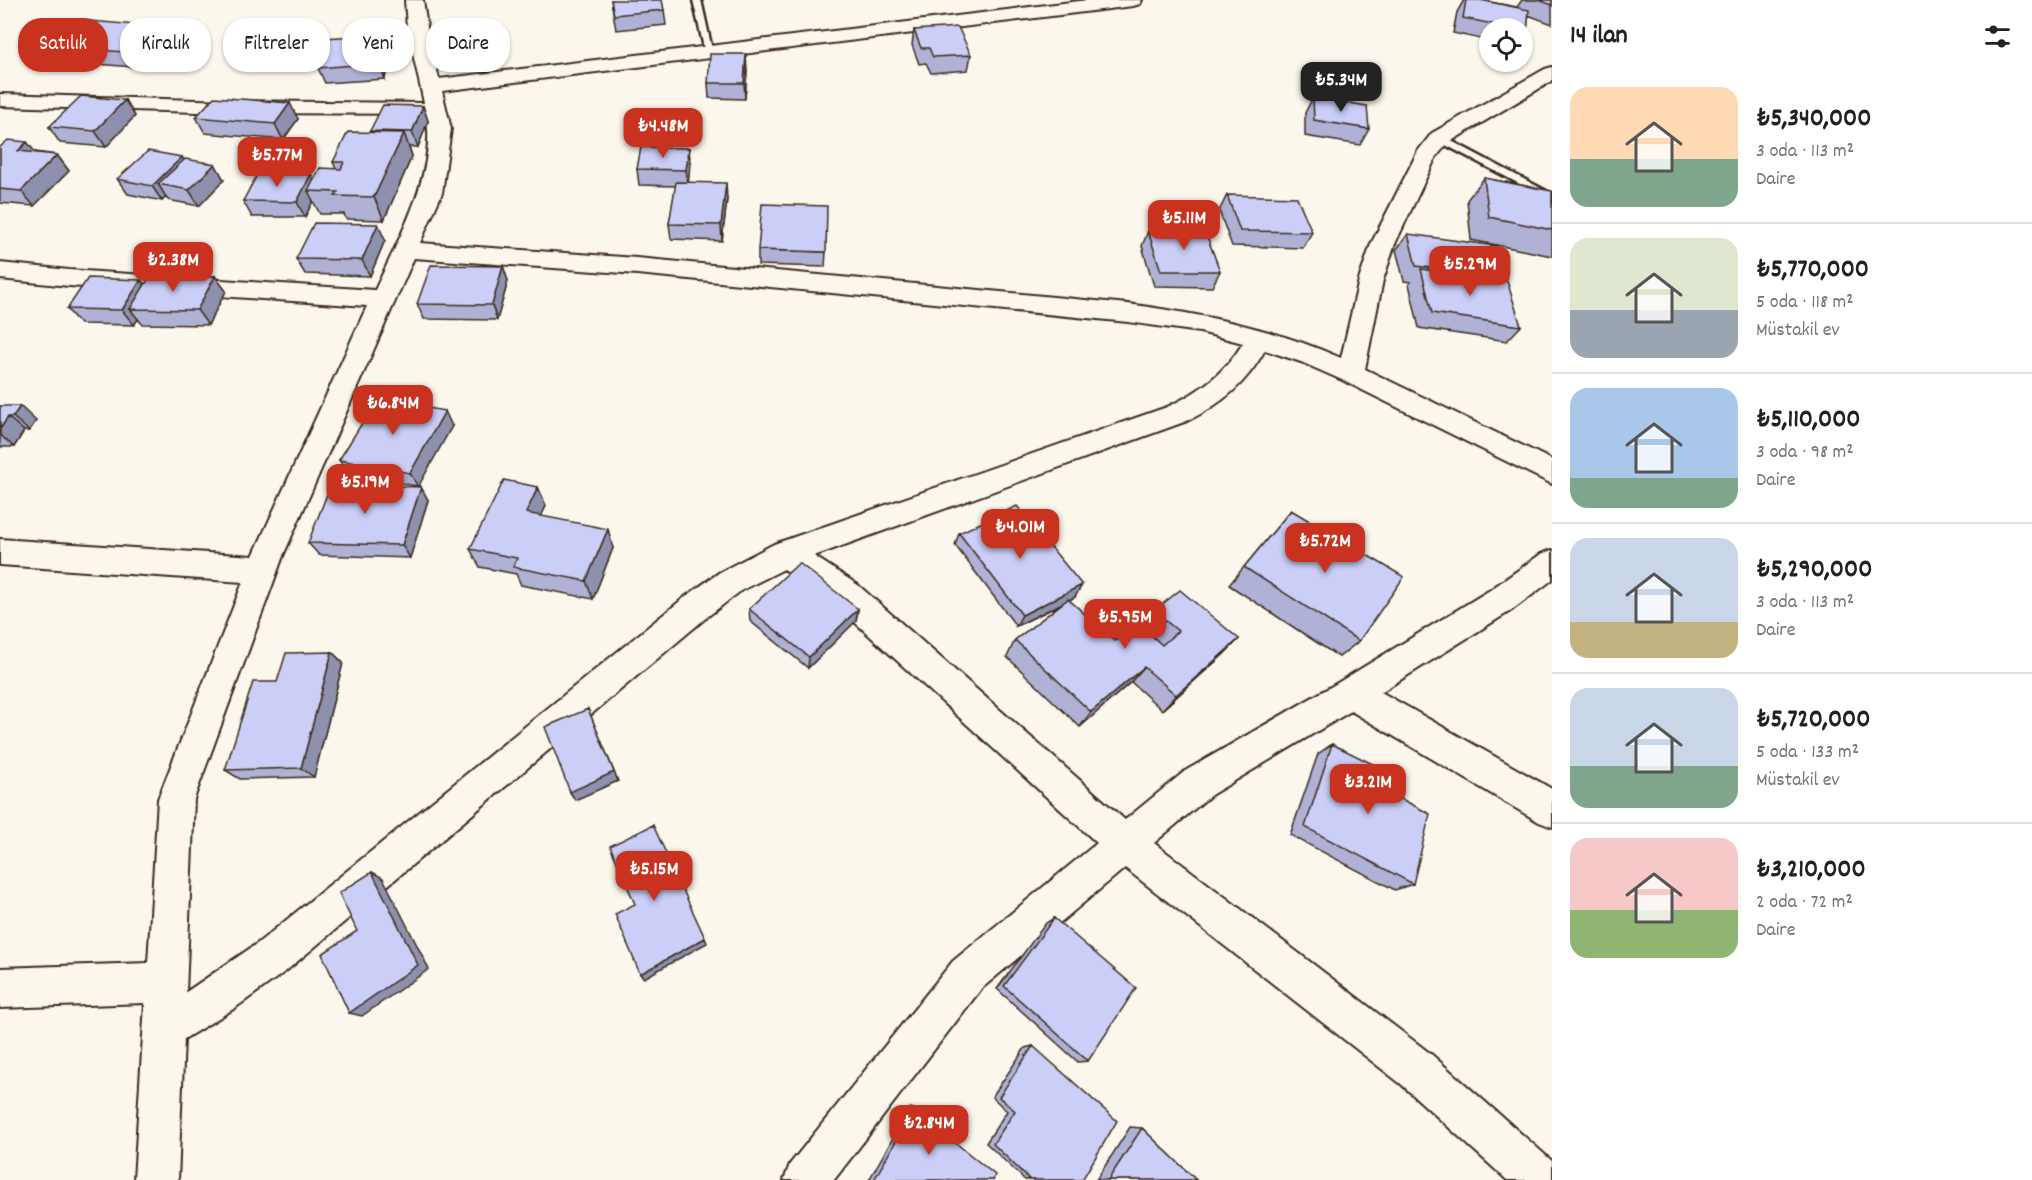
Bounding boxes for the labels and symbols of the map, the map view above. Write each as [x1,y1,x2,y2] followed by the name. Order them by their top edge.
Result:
[1292,62,1390,113] pin: ₺5.34M
[614,108,712,159] pin: ₺4.48M
[228,137,326,188] pin: ₺5.77M
[1135,200,1233,251] pin: ₺5.11M
[124,242,222,293] pin: ₺2.38M
[1421,246,1519,297] pin: ₺5.29M
[344,385,442,436] pin: ₺6.84M
[316,464,414,515] pin: ₺5.19M
[971,509,1069,560] pin: ₺4.01M
[1276,523,1374,574] pin: ₺5.72M
[1076,599,1174,650] pin: ₺5.95M
[1319,764,1417,815] pin: ₺3.21M
[605,851,703,902] pin: ₺5.15M
[880,1105,978,1156] pin: ₺2.84M

